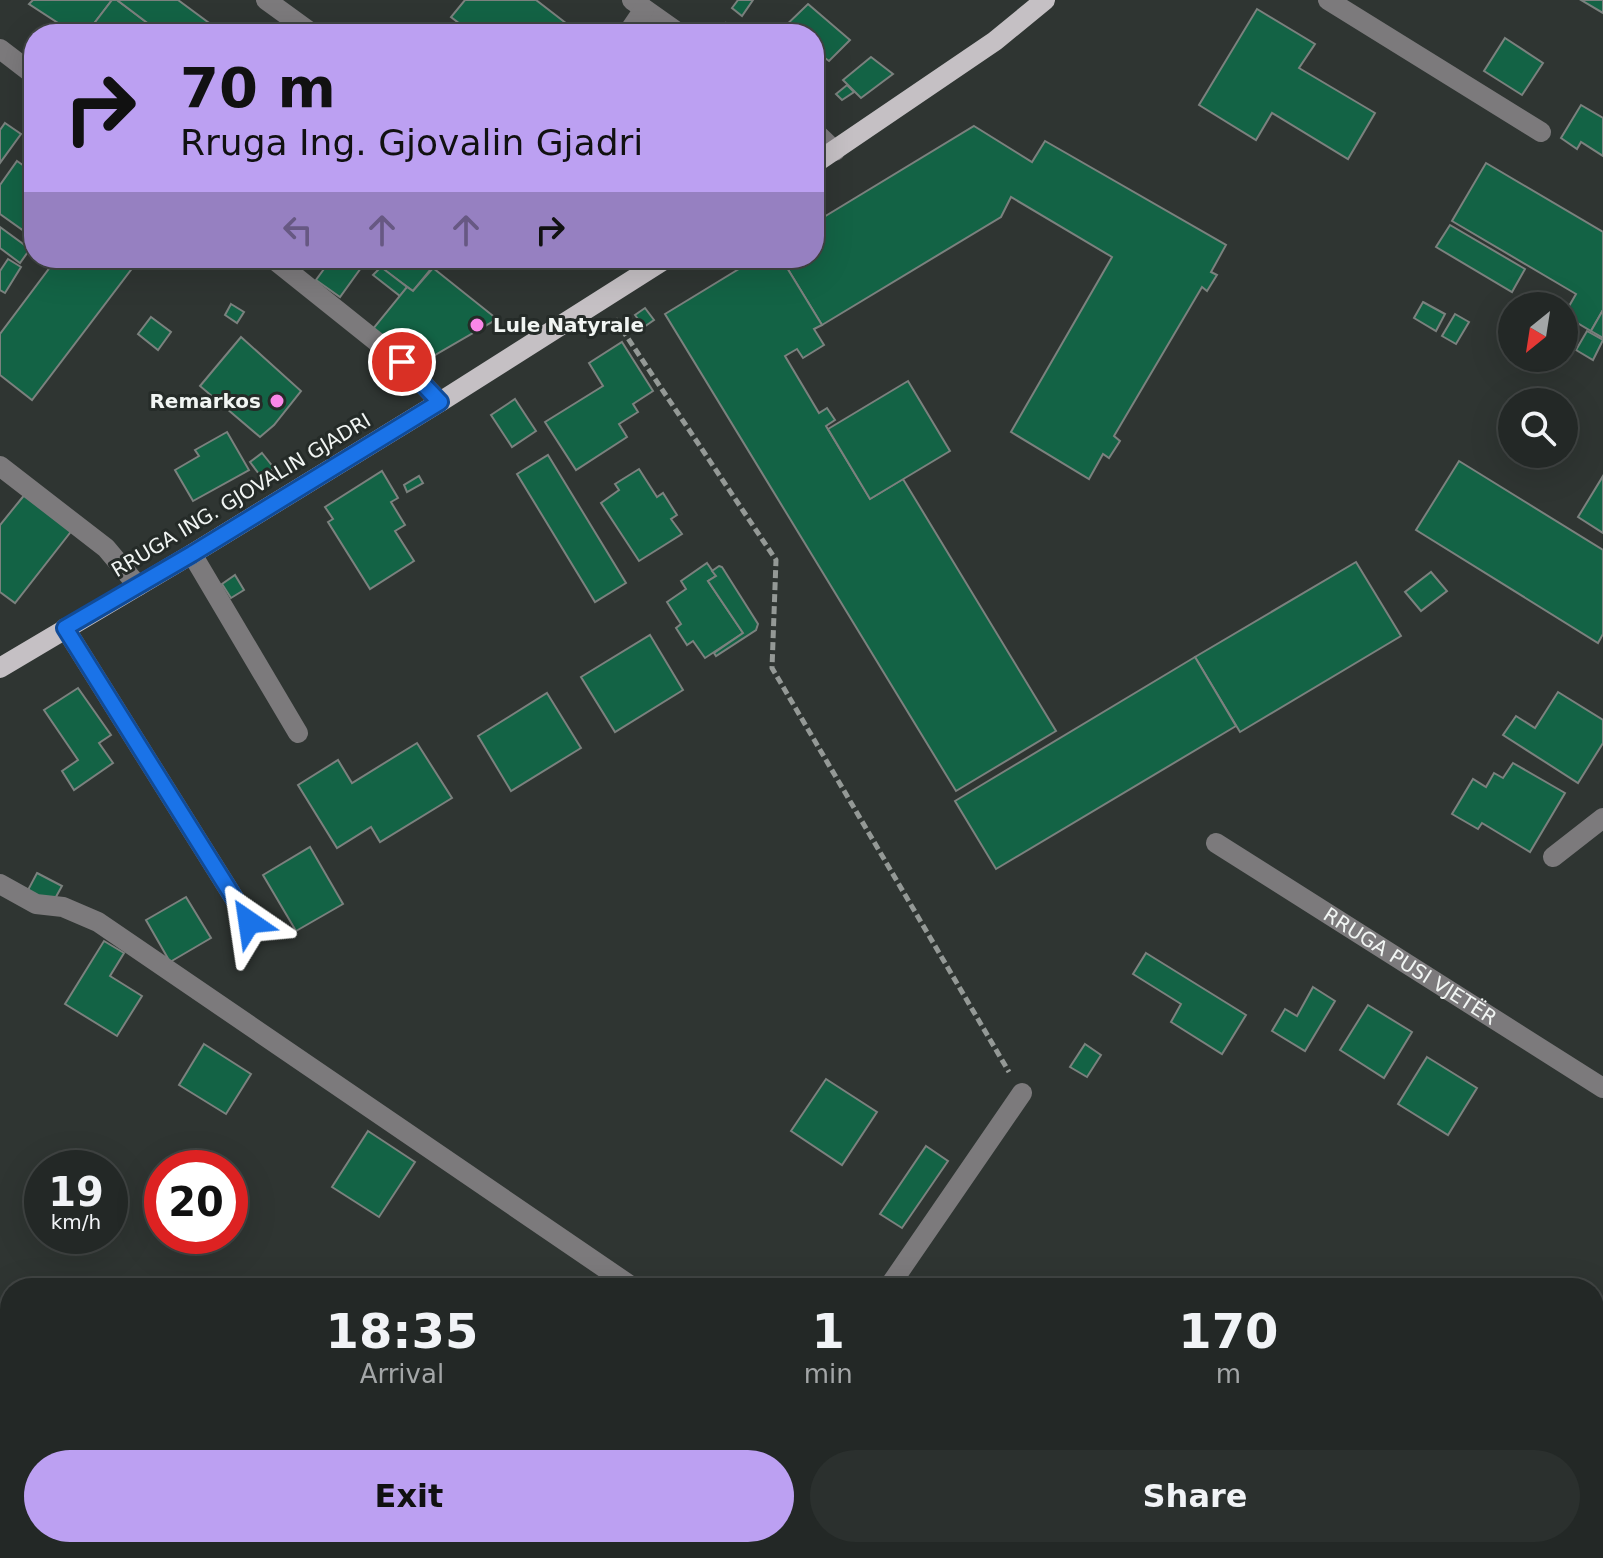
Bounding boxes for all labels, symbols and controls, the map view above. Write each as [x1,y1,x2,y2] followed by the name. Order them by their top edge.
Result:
[180,55,336,120] text: 70 m
[48,56,152,160] icon: right
[180,122,643,163] text: Rruga Ing. Gjovalin Gjadri
[276,208,320,252] icon: left
[360,208,404,252] icon: ahead
[444,208,488,252] icon: ahead
[528,208,572,252] icon: right
[1498,292,1578,372] north arrow
[1498,292,1578,468] map controls
[493,313,644,337] place label: Lule Natyrale
[468,316,486,334] marker: Lule Natyrale
[368,328,436,396] pin
[380,340,424,384] icon: arrive
[1498,388,1578,468] button: search
[149,389,261,413] place label: Remarkos
[268,392,286,410] marker: Remarkos
[107,408,375,582] street label: RRUGA ING. GJOVALIN GJADRI
[207,880,291,964] position arrow
[1319,902,1502,1030] street label: RRUGA PUSI VJETËR
[144,1150,248,1254] speed limit sign: 20
[48,1169,104,1215] text: 19
[51,1210,101,1234] text: km/h
[325,1303,478,1359] text: 18:35
[812,1303,845,1359] text: 1
[1178,1303,1278,1359] text: 170
[360,1359,444,1389] text: Arrival
[804,1359,853,1389] text: min
[1216,1359,1241,1389] text: m
[24,1450,794,1542] button: Exit
[810,1450,1580,1542] button: Share

